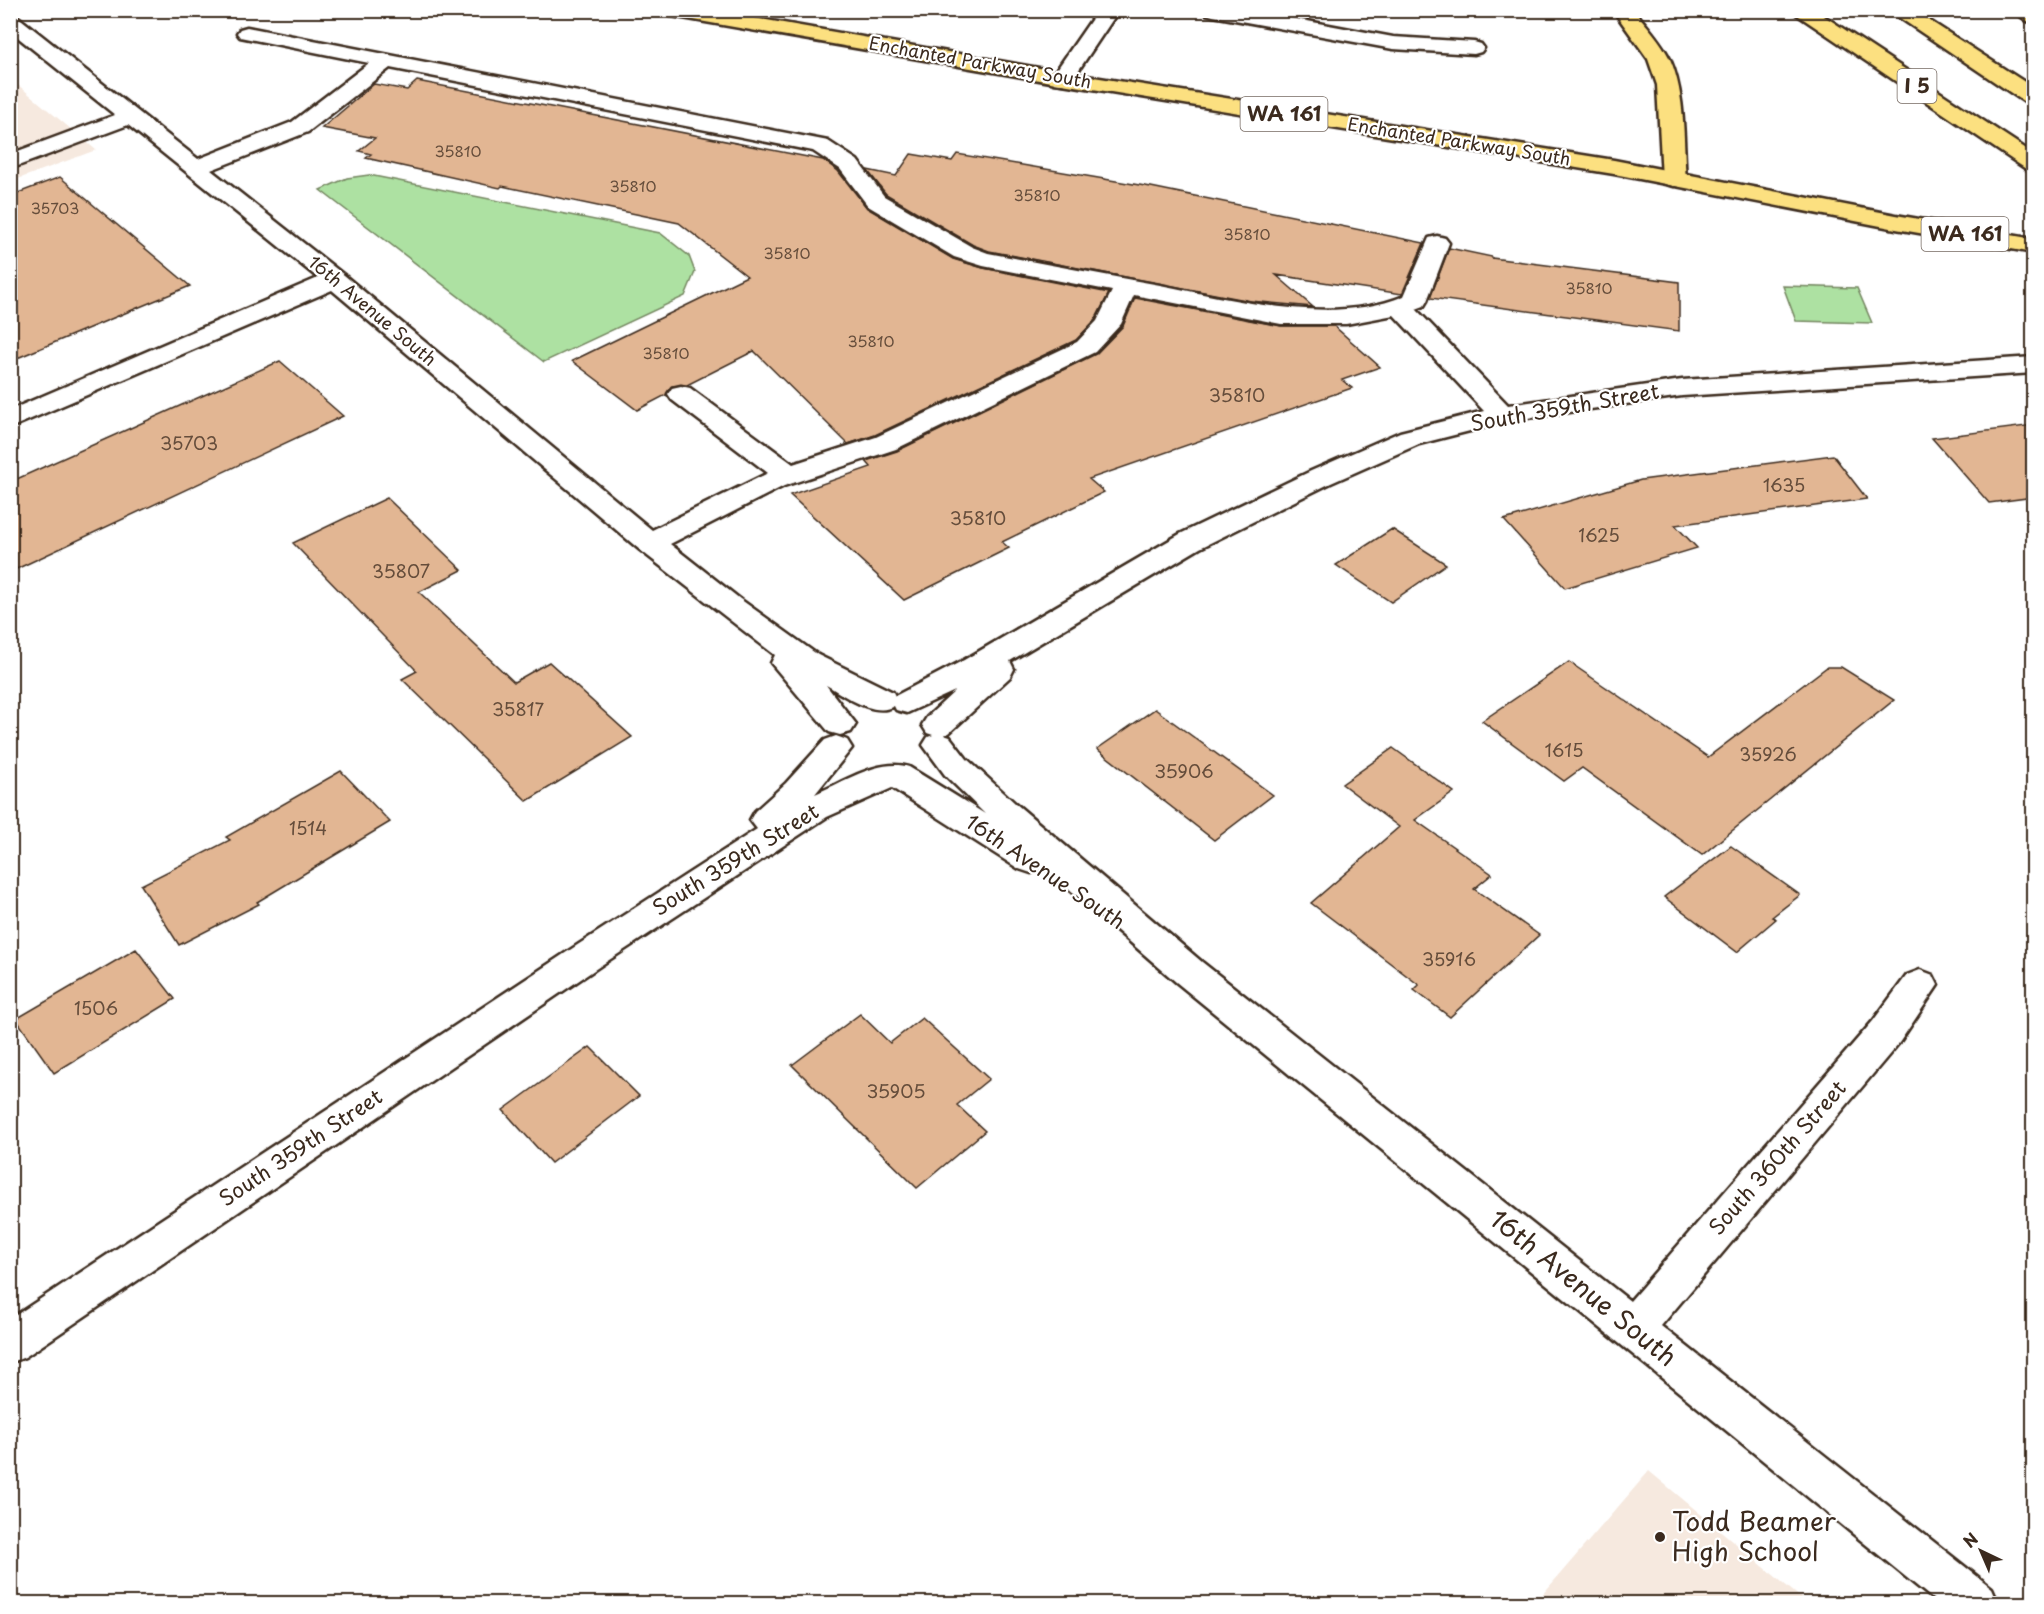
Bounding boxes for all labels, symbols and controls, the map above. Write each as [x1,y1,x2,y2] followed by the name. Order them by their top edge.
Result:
[867,29,1094,94] street label: Enchanted Parkway South
[1898,69,1936,103] road number: I 5
[1240,97,1328,131] road number: WA 161
[1346,110,1573,171] street label: Enchanted Parkway South
[435,139,482,162] house number: 35810
[610,174,657,197] house number: 35810
[1014,183,1061,206] house number: 35810
[31,196,79,219] house number: 35703
[1922,217,2008,251] road number: WA 161
[1224,222,1271,245] house number: 35810
[764,241,811,264] house number: 35810
[303,248,443,372] street label: 16th Avenue South
[1566,276,1613,299] house number: 35810
[848,329,895,352] house number: 35810
[643,341,690,364] house number: 35810
[1468,374,1661,438] street label: South 359th Street
[1209,381,1265,408] house number: 35810
[160,429,218,456] house number: 35703
[1763,471,1805,498] house number: 1635
[950,504,1006,531] house number: 35810
[1578,521,1620,548] house number: 1625
[372,557,430,584] house number: 35807
[492,695,545,722] house number: 35817
[1544,736,1584,763] house number: 1615
[1739,740,1797,767] house number: 35926
[1154,757,1214,784] house number: 35906
[646,794,824,922] street label: South 359th Street
[960,805,1132,936] street label: 16th Avenue South
[289,814,327,841] house number: 1514
[1422,945,1476,972] house number: 35916
[74,994,118,1021] house number: 1506
[1700,1072,1853,1241] street label: South 360th Street
[867,1077,925,1104] house number: 35905
[212,1080,388,1213] street label: South 359th Street
[1482,1199,1686,1375] street label: 16th Avenue South
[1672,1501,1837,1570] place label: Todd Beamer High School
[1951,1521,2011,1581] north arrow
[1957,1526,1983,1553] text: N
[1653,1530,1667,1544] marker: Todd Beamer High School

